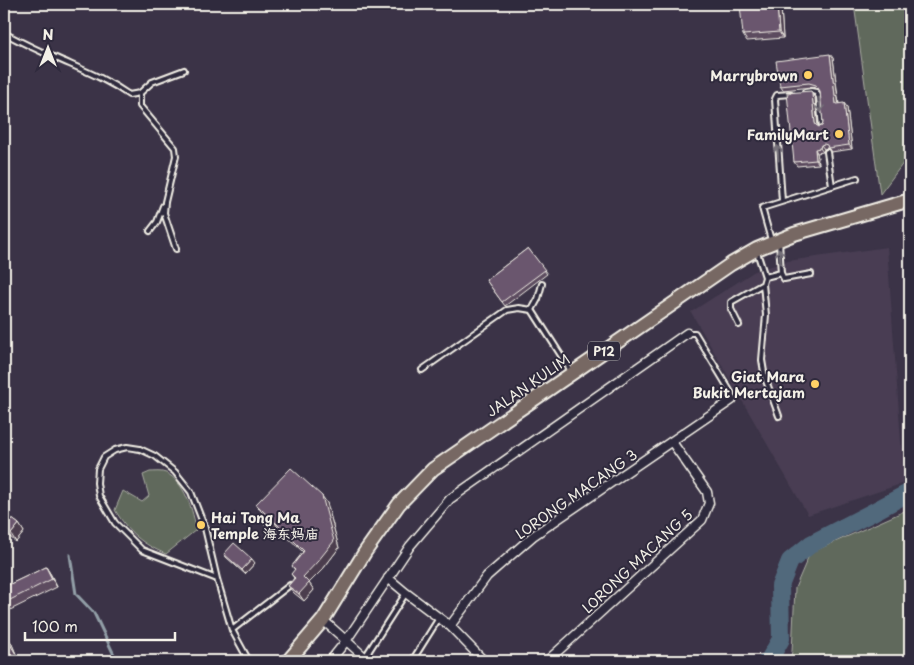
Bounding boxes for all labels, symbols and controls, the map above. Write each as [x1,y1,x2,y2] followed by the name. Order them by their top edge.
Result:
[22,22,72,72] north arrow
[42,24,54,45] text: N
[710,65,798,86] place label: Marrybrown
[802,69,814,81] marker: Marrybrown
[815,97,825,113] one-way arrow
[747,124,829,145] place label: FamilyMart
[833,128,845,140] marker: FamilyMart
[774,145,783,161] one-way arrow
[776,248,785,264] one-way arrow
[588,342,620,361] road number: P12
[482,348,574,422] street label: JALAN KULIM
[692,366,805,403] place label: Giat Mara Bukit Mertajam
[809,378,821,390] marker: Giat Mara Bukit Mertajam
[511,444,641,544] street label: LORONG MACANG 3
[577,504,697,618] street label: LORONG MACANG 5
[211,507,319,544] place label: Hai Tong Ma Temple 海东妈庙
[195,519,207,531] marker: Hai Tong Ma Temple 海东妈庙
[25,610,175,642] scale bar
[32,614,78,637] text: 100 m

